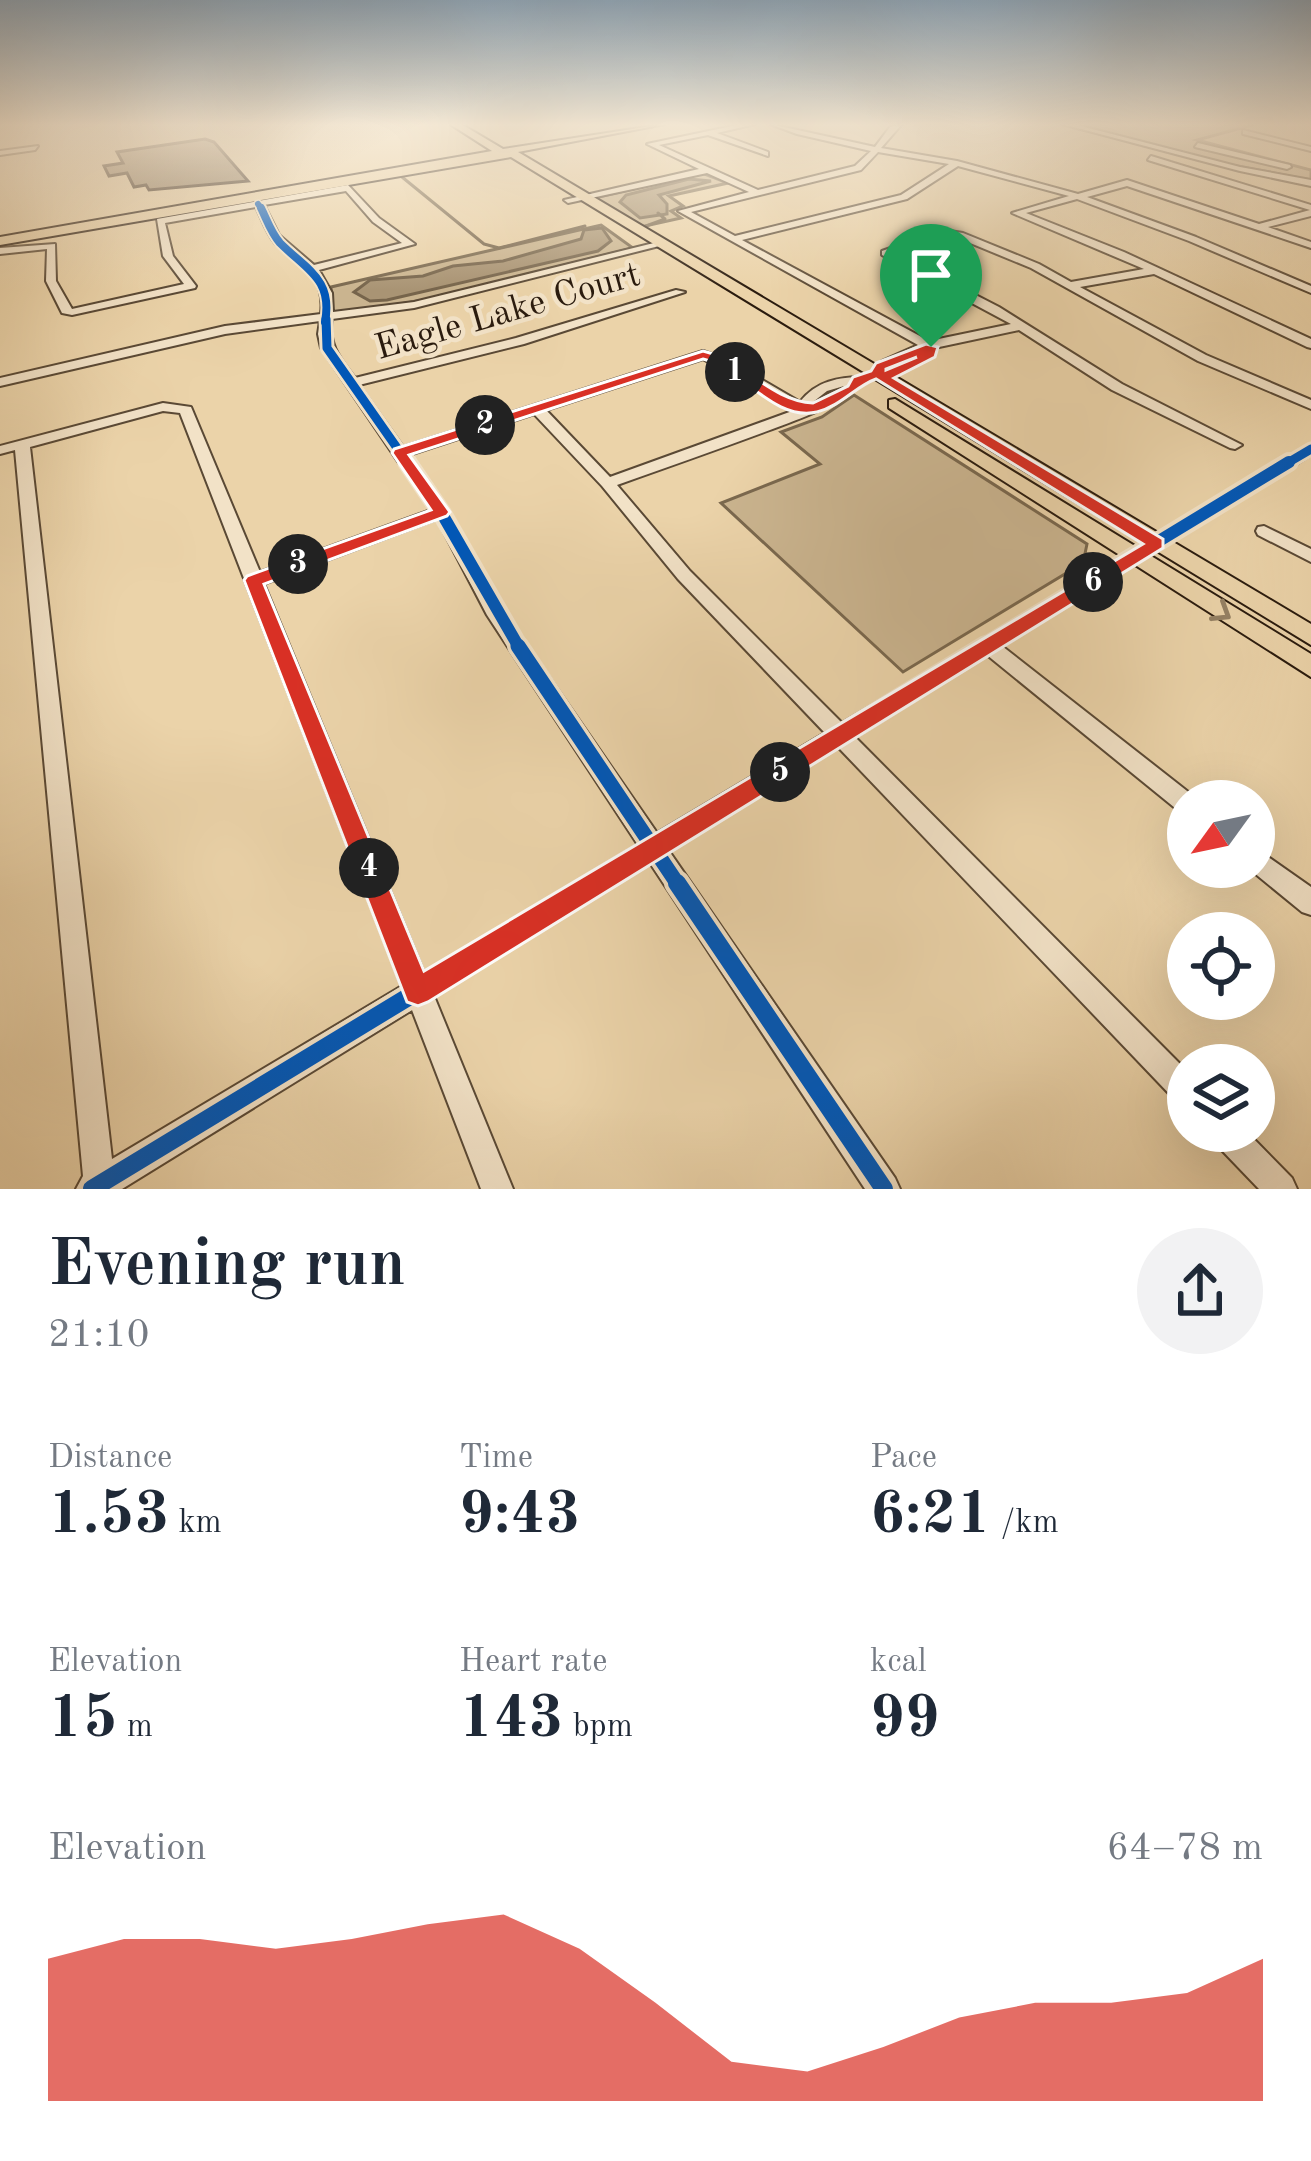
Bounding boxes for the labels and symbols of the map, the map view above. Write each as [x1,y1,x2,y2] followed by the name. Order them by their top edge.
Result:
[880,224,982,347] pin
[371,258,645,368] street label: Eagle Lake Court
[705,342,765,402] pin: 1
[455,395,515,455] pin: 2
[268,534,328,594] pin: 3
[1063,552,1123,612] pin: 6
[1209,599,1231,621] one-way arrow
[750,742,810,802] pin: 5
[1167,780,1275,888] north arrow
[339,838,399,898] pin: 4

